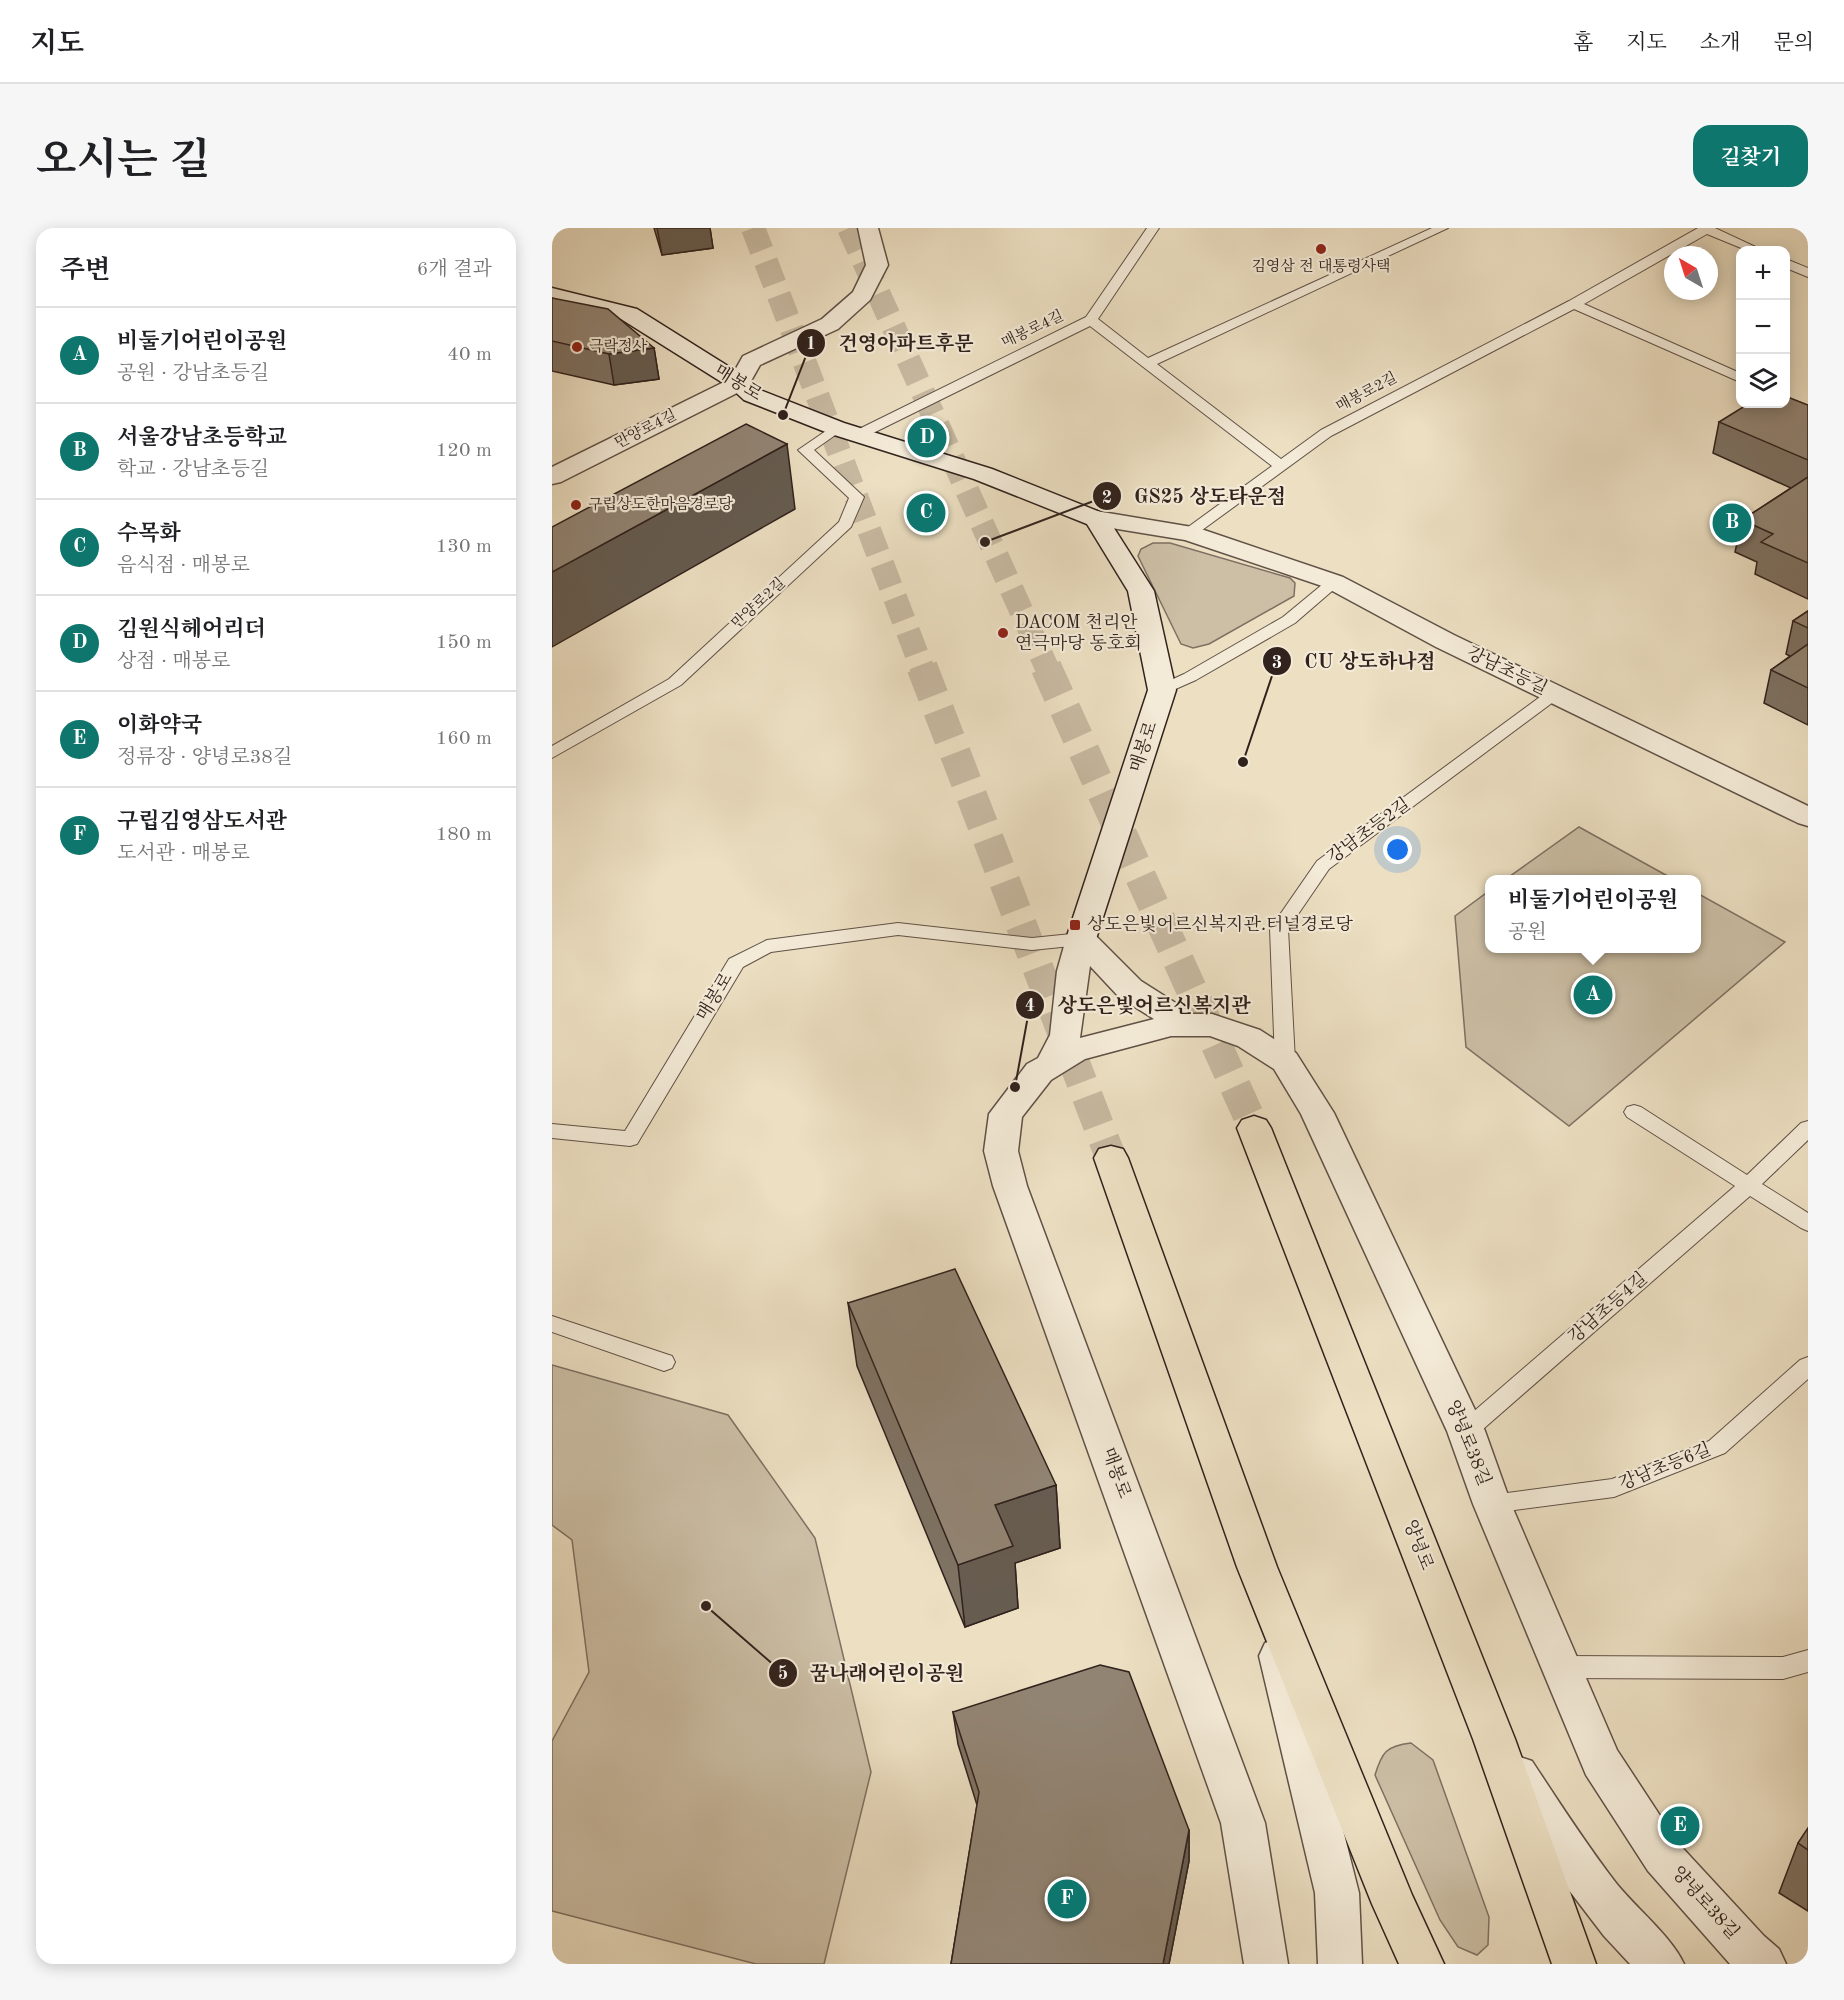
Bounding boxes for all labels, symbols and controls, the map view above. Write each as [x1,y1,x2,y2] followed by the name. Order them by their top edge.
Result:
[30,31,84,59] text: 지도
[1573,33,1593,54] text: 홈
[1626,33,1667,54] text: 지도
[1700,33,1740,54] text: 소개
[1773,33,1814,54] text: 문의
[1693,125,1808,187] button: 길찾기
[36,141,210,183] text: 오시는 길
[1314,242,1328,256] marker: 김영삼 전 대통령사택
[1664,246,1718,300] north arrow
[1736,246,1790,408] map controls
[1736,246,1790,300] button: +
[60,258,110,284] text: 주변
[1252,258,1390,275] place label: 김영삼 전 대통령사택
[417,260,492,280] text: 6개 결과
[1736,300,1790,354] button: −
[998,306,1066,351] street label: 매봉로4길
[796,324,985,362] callout: 건영아파트후문
[117,331,287,353] text: 비둘기어린이공원
[838,332,974,355] text: 건영아파트후문
[806,335,816,353] text: 1
[589,338,647,355] place label: 극락정사
[570,340,584,354] marker: 극락정사
[72,345,87,365] text: A
[447,345,492,365] text: 40 m
[1736,354,1790,408] button: layers
[711,360,766,404] street label: 매봉로
[117,364,269,384] text: 공원 · 강남초등길
[1333,368,1400,415] street label: 매봉로2길
[612,406,679,452] street label: 만양로4길
[908,416,946,460] pin: D
[117,427,287,449] text: 서울강남초등학교
[72,441,87,461] text: B
[436,441,492,461] text: 120 m
[117,460,269,480] text: 학교 · 강남초등길
[1092,477,1298,515] callout: GS25 상도타운점
[1134,485,1286,508] text: GS25 상도타운점
[1102,489,1112,507] text: 2
[906,490,946,536] pin: C
[588,496,733,513] place label: 구립상도한마음경로당
[569,498,583,512] marker: 구립상도한마음경로당
[1712,500,1752,546] pin: B
[117,523,181,545] text: 수목화
[73,537,86,557] text: C
[436,537,492,557] text: 130 m
[117,556,250,576] text: 음식점 · 매봉로
[728,574,788,632] street label: 만양로2길
[1015,613,1142,653] place label: DACOM 천리안 연극마당 동호회
[117,619,266,641] text: 김원식헤어리더
[996,626,1010,640] marker: DACOM 천리안 연극마당 동호회
[72,633,87,653] text: D
[436,633,492,653] text: 150 m
[1262,642,1448,680] callout: CU 상도하나점
[1464,643,1550,698] street label: 강남초등길
[1304,650,1436,673] text: CU 상도하나점
[117,652,230,672] text: 상점 · 매봉로
[1272,654,1282,672] text: 3
[117,715,202,737] text: 이화약국
[1125,719,1161,775] street label: 매봉로
[73,729,86,749] text: E
[436,729,492,749] text: 160 m
[117,748,292,768] text: 정류장 · 양녕로38길
[1324,794,1414,867] street label: 강남초등2길
[117,811,287,833] text: 구립김영삼도서관
[73,825,86,845] text: F
[436,825,492,845] text: 180 m
[1383,835,1412,864] your location
[117,844,250,864] text: 도서관 · 매봉로
[1485,875,1701,953] popup
[1508,890,1678,912] text: 비둘기어린이공원
[1087,914,1353,934] place label: 상도은빛어르신복지관.터널경로당
[1068,918,1082,932] marker: 상도은빛어르신복지관.터널경로당
[1508,923,1547,943] text: 공원
[692,969,736,1024] street label: 매봉로
[1574,972,1612,1017] pin: A
[1015,986,1262,1024] callout: 상도은빛어르신복지관
[1057,994,1251,1017] text: 상도은빛어르신복지관
[1025,997,1035,1015] text: 4
[1565,1269,1651,1347] street label: 강남초등4길
[1443,1397,1494,1488] street label: 양녕로38길
[1616,1439,1714,1494] street label: 강남초등6길
[1099,1445,1135,1501] street label: 매봉로
[1400,1517,1437,1573] street label: 양녕로
[768,1654,977,1692] callout: 꿈나래어린이공원
[810,1662,964,1685] text: 꿈나래어린이공원
[778,1665,788,1683] text: 5
[1660,1804,1700,1848] pin: E
[1668,1863,1743,1943] street label: 양녕로38길
[1048,1876,1086,1922] pin: F

